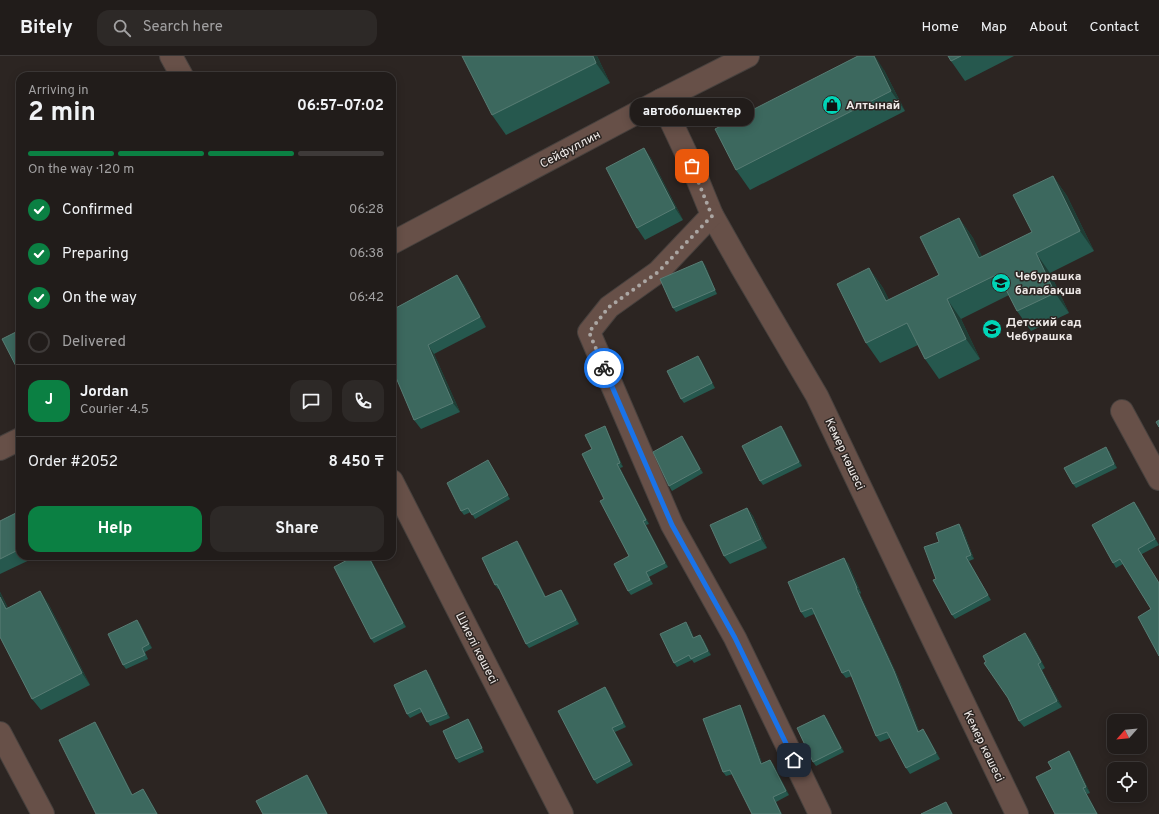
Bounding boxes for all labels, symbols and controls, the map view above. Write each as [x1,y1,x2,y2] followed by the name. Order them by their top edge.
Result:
[97,10,377,46] search box
[20,16,73,40] text: Bitely
[111,17,133,39] icon: search
[143,18,223,37] text: Search here
[922,19,959,36] text: Home
[981,19,1007,36] text: Map
[1029,19,1068,36] text: About
[1090,19,1139,36] text: Contact
[28,83,89,99] text: Arriving in
[821,94,843,116] shop icon: Алтынай
[28,97,96,130] text: 2 min
[297,97,384,116] text: 06:57–07:02
[630,98,754,126] callout: автоболшектер
[846,98,900,114] place label: Алтынай
[643,104,741,120] text: автоболшектер
[537,127,604,173] street label: Сейфуллин
[675,149,709,183] pin
[681,155,703,177] icon: bag
[28,162,134,178] text: On the way · 120 m
[28,199,50,221] icon: check
[62,201,133,220] text: Confirmed
[349,202,384,218] text: 06:28
[28,243,50,265] icon: check
[62,245,129,264] text: Preparing
[349,246,384,262] text: 06:38
[1015,269,1082,299] place label: Чебурашка балабақша
[990,272,1012,294] school or university icon: Чебурашка балабақша
[28,287,50,309] icon: check
[62,289,137,308] text: On the way
[349,290,384,306] text: 06:42
[1006,315,1081,345] place label: Детский сад Чебурашка
[981,318,1003,340] school or university icon: Детский сад Чебурашка
[62,333,126,352] text: Delivered
[584,348,624,388] courier
[593,357,615,379] icon: bike
[290,380,332,422] button: chat
[342,380,384,422] button: phone
[80,383,129,402] text: Jordan
[45,391,53,410] text: J
[80,402,149,418] text: Courier · 4.5
[820,416,868,493] street label: Кемер көшесі
[28,453,118,472] text: Order #2052
[329,453,384,472] text: 8 450 ₸
[28,506,202,552] button: Help
[210,506,384,552] button: Share
[451,610,501,687] street label: Шиелі көшесі
[959,708,1007,785] street label: Кемер көшесі
[1107,714,1147,754] north arrow
[1107,714,1147,802] map controls
[777,743,811,777] pin
[783,749,805,771] icon: home
[1107,762,1147,802] button: locate

